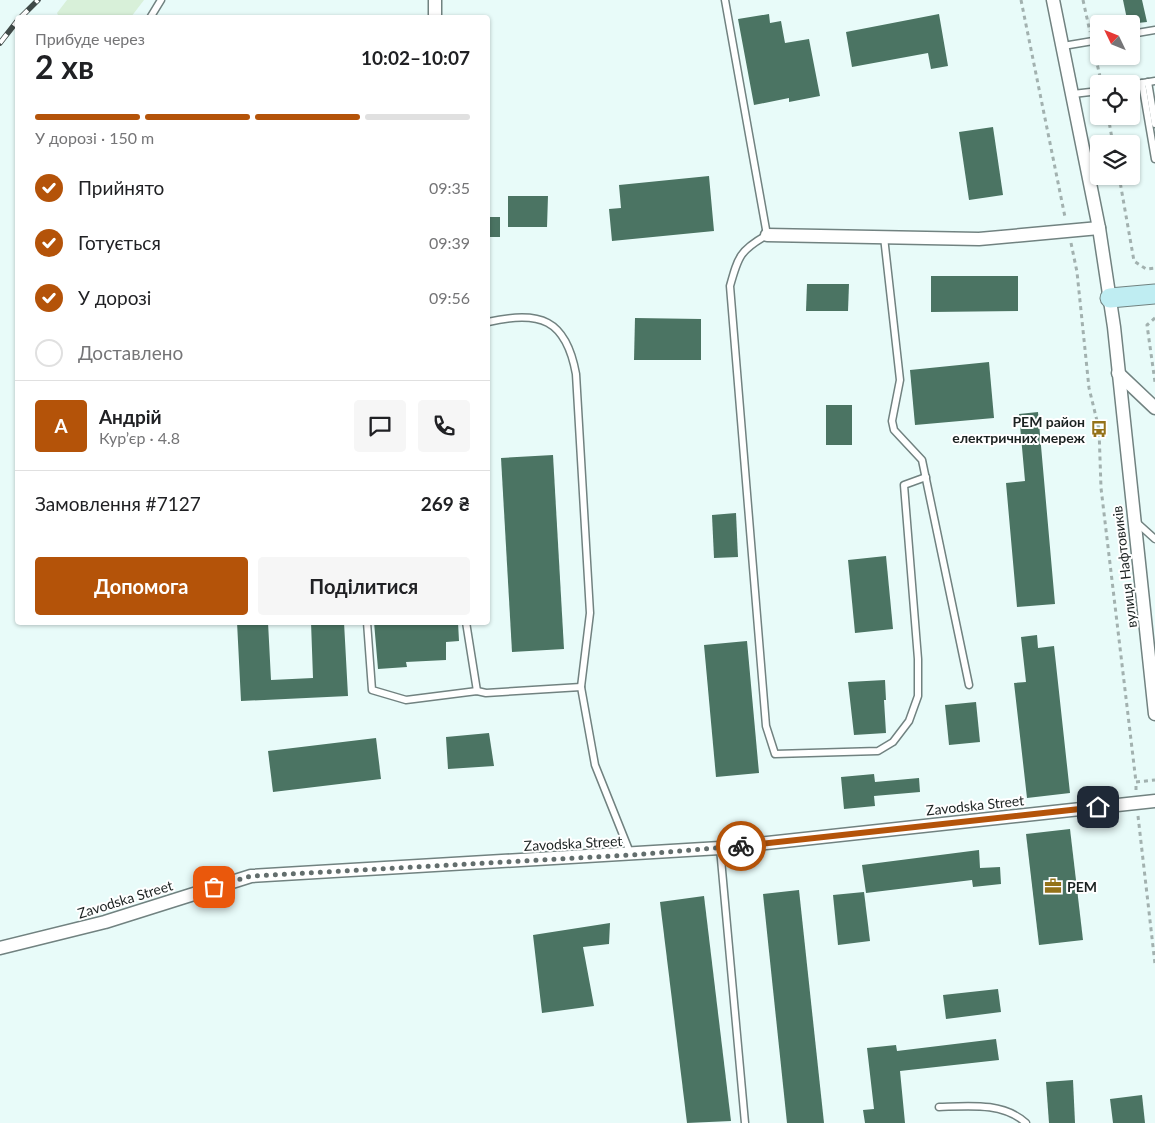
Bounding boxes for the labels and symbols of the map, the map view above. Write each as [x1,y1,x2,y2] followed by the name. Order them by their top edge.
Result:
[1090,15,1140,65] north arrow
[952,413,1086,446] place label: РЕМ район електричних мереж
[1089,419,1109,439] bus stop icon: РЕМ район електричних мереж
[1108,505,1140,629] street label: вулиця Нафтовиків
[1077,786,1119,828] pin
[925,791,1025,819] street label: Zavodska Street
[716,821,766,871] courier
[523,832,623,854] street label: Zavodska Street
[193,866,235,908] pin
[75,876,175,922] street label: Zavodska Street
[1043,876,1063,896] office icon: РЕМ
[1067,878,1097,895] place label: РЕМ

